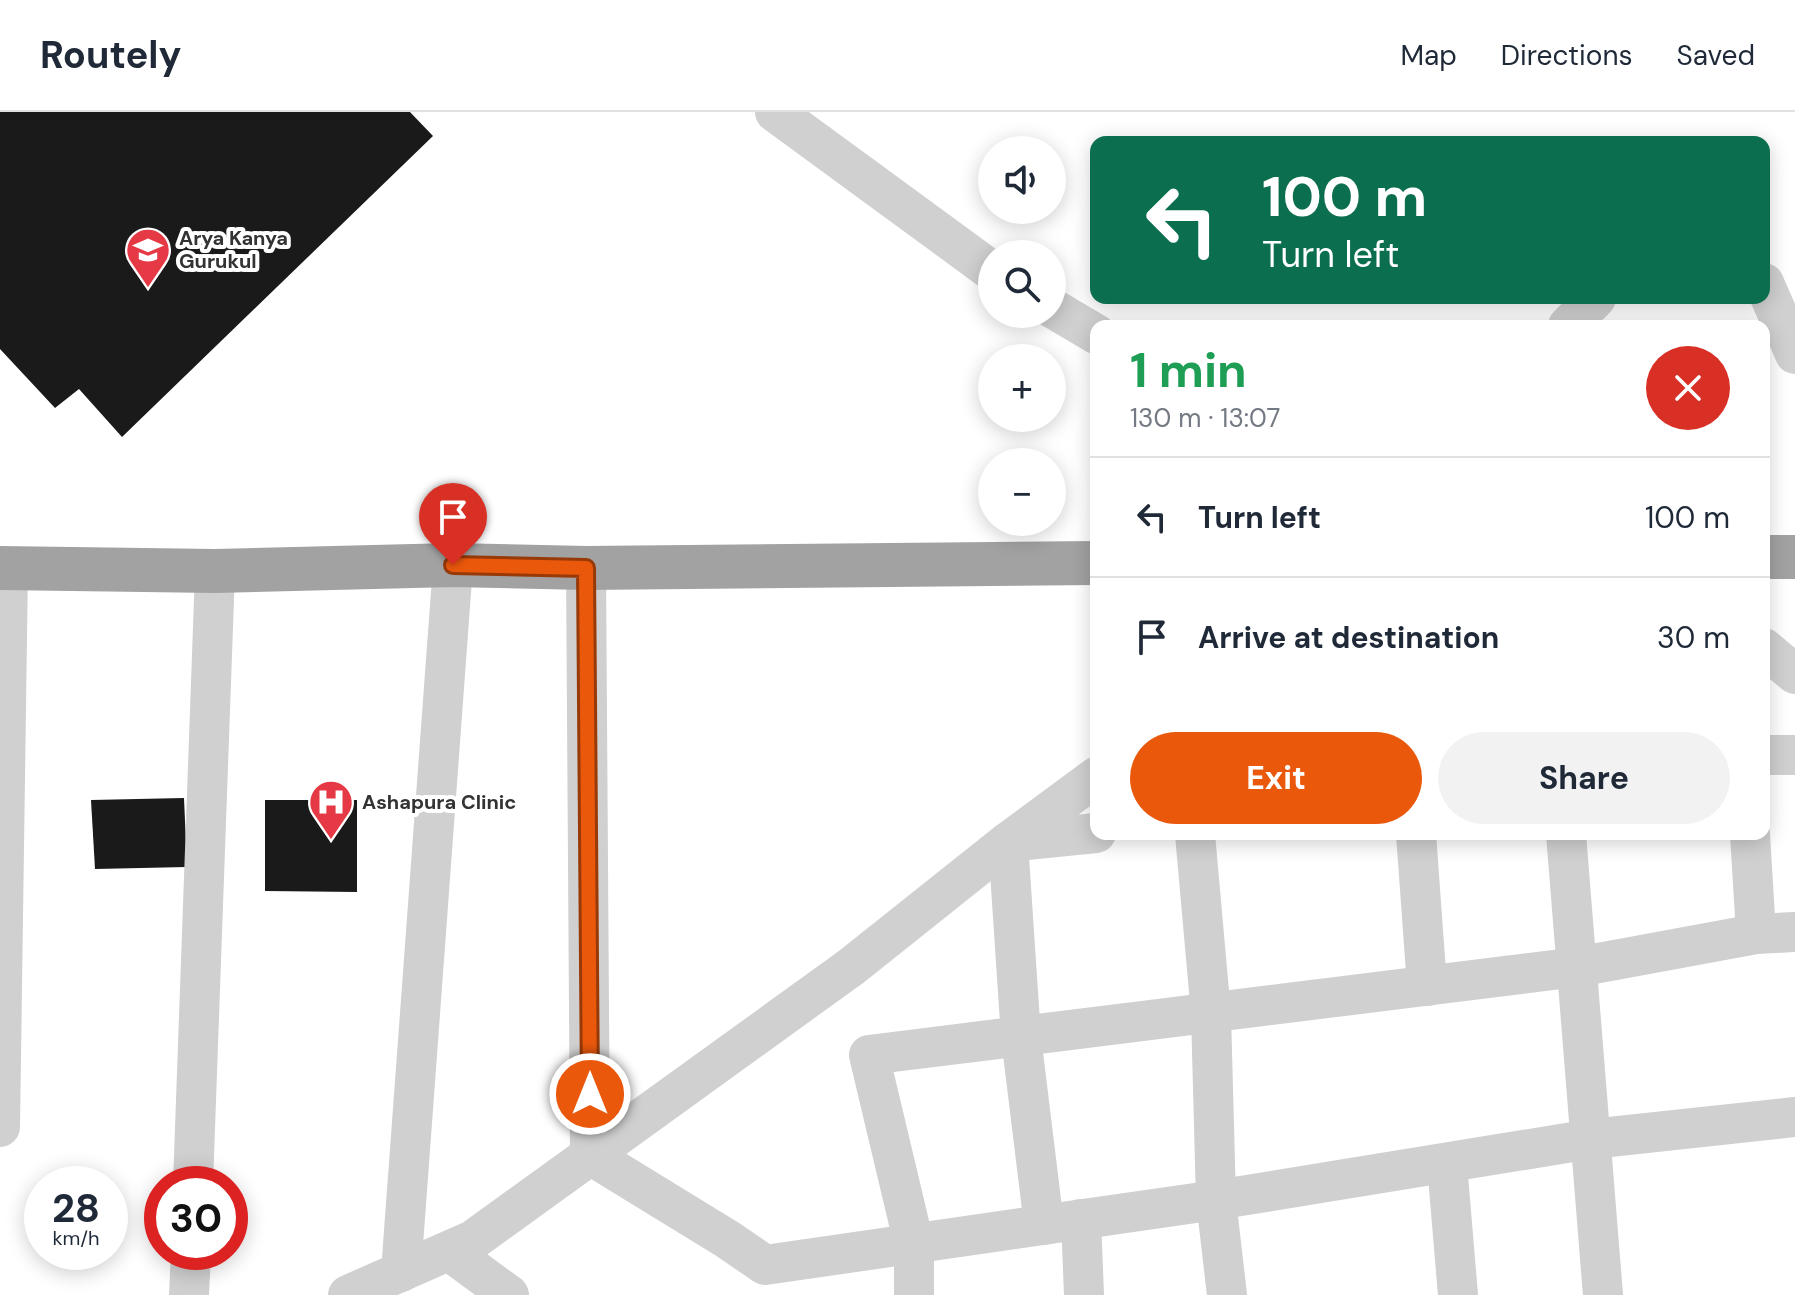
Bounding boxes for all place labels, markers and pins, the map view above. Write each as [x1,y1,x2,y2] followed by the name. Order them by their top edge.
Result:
[179,225,288,274] place label: Arya Kanya Gurukul
[124,226,172,289] school or university icon: Arya Kanya Gurukul
[419,483,487,565] pin
[307,778,355,841] hospital icon: Ashapura Clinic
[362,789,516,815] place label: Ashapura Clinic

